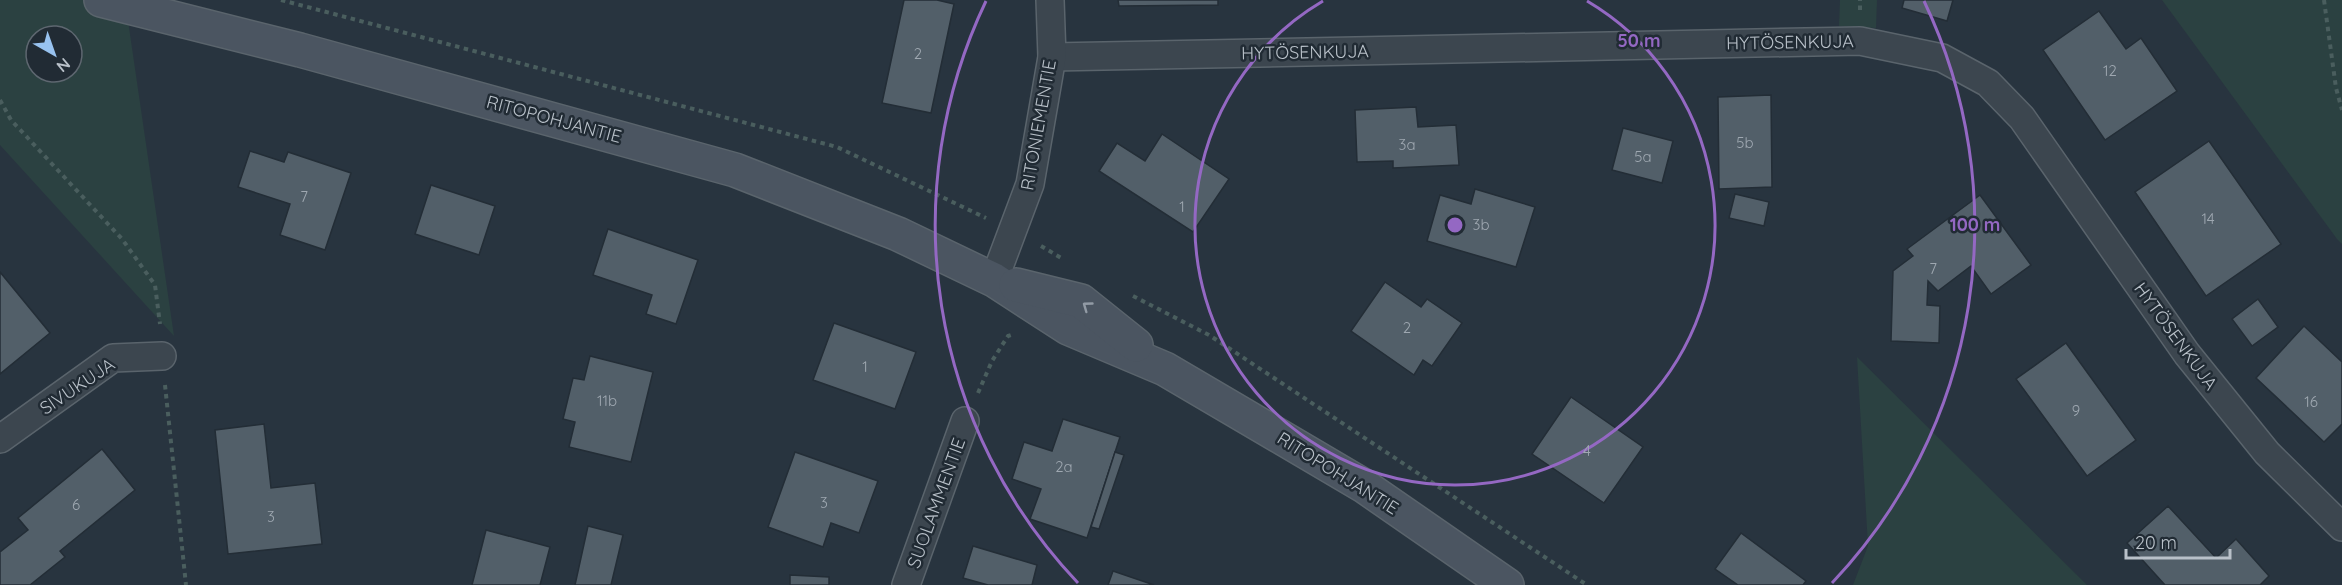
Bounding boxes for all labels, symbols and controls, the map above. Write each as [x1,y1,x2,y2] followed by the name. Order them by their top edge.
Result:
[24,24,84,84] north arrow
[1617,29,1661,52] text: 50 m
[1726,29,1854,55] street label: HYTÖSENKUJA
[1241,39,1369,65] street label: HYTÖSENKUJA
[914,44,922,63] house number: 2
[53,54,75,77] text: N
[1015,58,1061,192] street label: RITONIEMENTIE
[2103,61,2117,80] house number: 12
[484,90,624,148] street label: RITOPOHJANTIE
[1736,133,1754,152] house number: 5b
[1399,135,1415,154] house number: 3a
[1634,147,1652,166] house number: 5a
[300,187,308,206] house number: 7
[1179,197,1185,216] house number: 1
[2201,209,2215,228] house number: 14
[1950,213,2000,236] text: 100 m
[1445,215,1465,235] centre of rings
[1473,215,1489,234] house number: 3b
[1929,259,1937,278] house number: 7
[2129,278,2223,395] street label: HYTÖSENKUJA
[1082,302,1093,313] one-way arrow
[1403,318,1411,337] house number: 2
[35,352,119,419] street label: SIVUKUJA
[862,357,868,376] house number: 1
[597,391,617,410] house number: 11b
[2304,392,2318,411] house number: 16
[2072,401,2080,420] house number: 9
[1273,426,1403,520] street label: RITOPOHJANTIE
[902,435,970,571] street label: SUOLAMMENTIE
[1583,441,1591,460] house number: 4
[1055,457,1073,476] house number: 2a
[820,493,828,512] house number: 3
[72,495,80,514] house number: 6
[267,507,275,526] house number: 3
[2126,522,2230,560] scale bar
[2135,531,2177,554] text: 20 m

